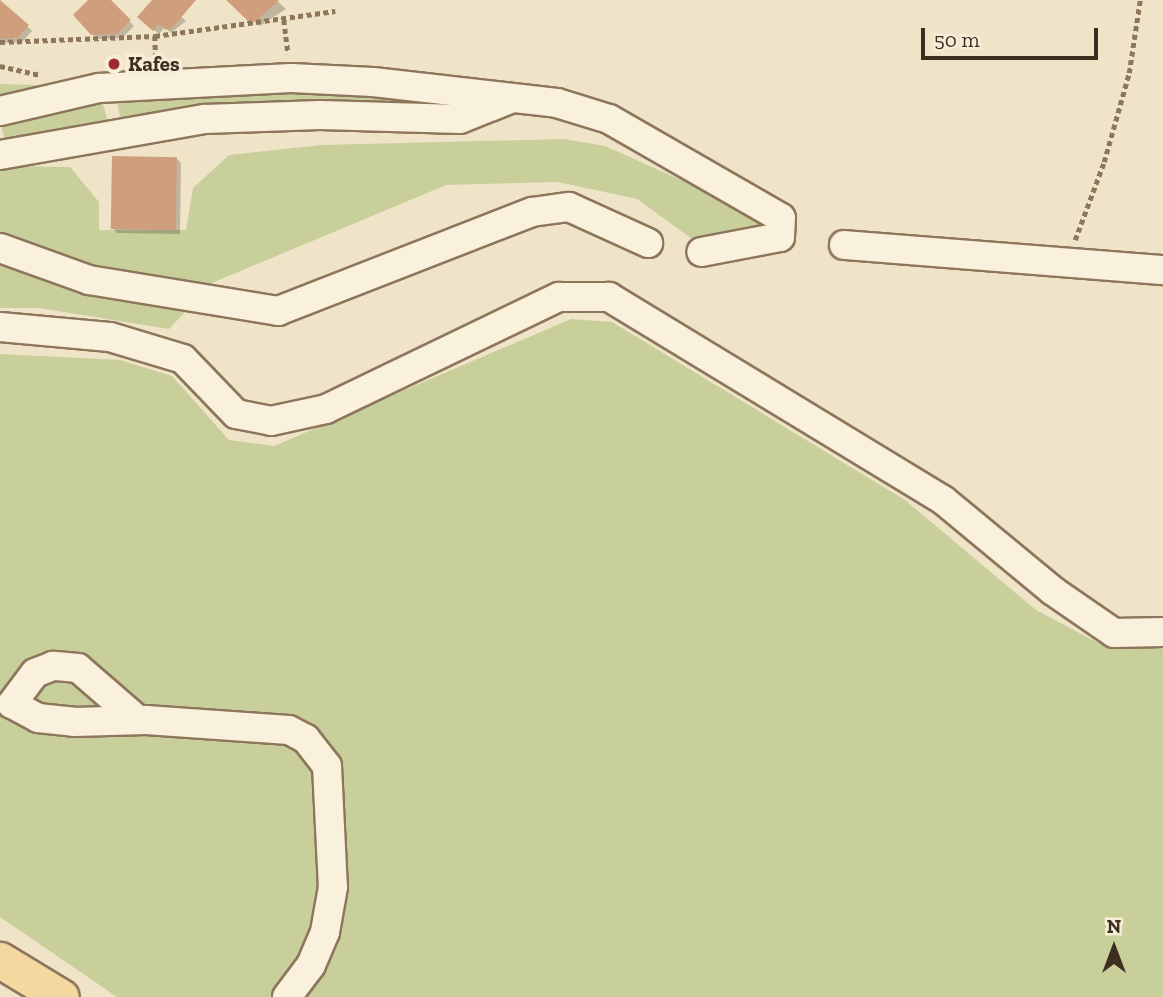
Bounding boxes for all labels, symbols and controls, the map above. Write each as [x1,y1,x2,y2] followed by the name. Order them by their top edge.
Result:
[925,14,1102,58] scale bar
[934,27,980,52] text: 50 m
[128,51,180,77] place label: Kafes
[106,56,122,72] marker: Kafes
[1079,913,1149,983] north arrow
[1107,915,1121,938] text: N

